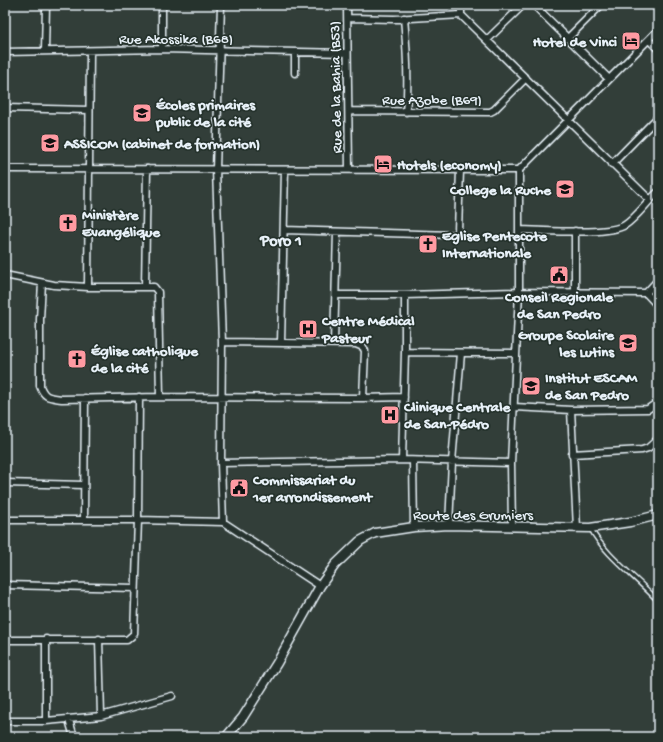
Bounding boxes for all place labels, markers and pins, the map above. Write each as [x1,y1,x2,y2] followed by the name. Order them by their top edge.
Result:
[620,30,642,52] hotel icon: Hotel de Vinci
[533,34,617,52] place label: Hotel de Vinci
[155,97,257,132] place label: Écoles primaires public de la cité
[131,102,153,124] school or university icon: Écoles primaires public de la cité
[39,132,61,154] school or university icon: ASSICOM (cabinet de formation)
[63,136,260,154] place label: ASSICOM (cabinet de formation)
[372,153,394,175] hotel icon: Hotels (economy)
[397,157,502,175] place label: Hotels (economy)
[554,178,576,200] school or university icon: College la Ruche
[449,182,552,200] place label: College la Ruche
[82,207,161,242] place label: Ministère Evangélique
[57,212,79,234] church icon: Ministère Evangélique
[442,228,548,263] place label: Eglise Pentecote Internationale
[417,233,439,255] church icon: Eglise Pentecote Internationale
[548,264,570,286] public building icon: Conseil Regionale de San Pedro
[504,289,614,324] place label: Conseil Regionale de San Pedro
[321,313,415,348] place label: Centre Médical Pasteur
[297,318,319,340] hospital icon: Centre Médical Pasteur
[518,327,615,362] place label: Groupe Scolaire les Lutins
[617,332,639,354] school or university icon: Groupe Scolaire les Lutins
[91,343,199,378] place label: Église catholique de la cité
[66,348,88,370] church icon: Église catholique de la cité
[545,370,638,405] place label: Institut ESCAM de San Pedro
[520,375,542,397] school or university icon: Institut ESCAM de San Pedro
[403,399,511,434] place label: Clinique Centrale de San-Pédro
[379,404,401,426] hospital icon: Clinique Centrale de San-Pédro
[252,472,374,507] place label: Commissariat du 1er arrondissement
[228,477,250,499] public building icon: Commissariat du 1er arrondissement

